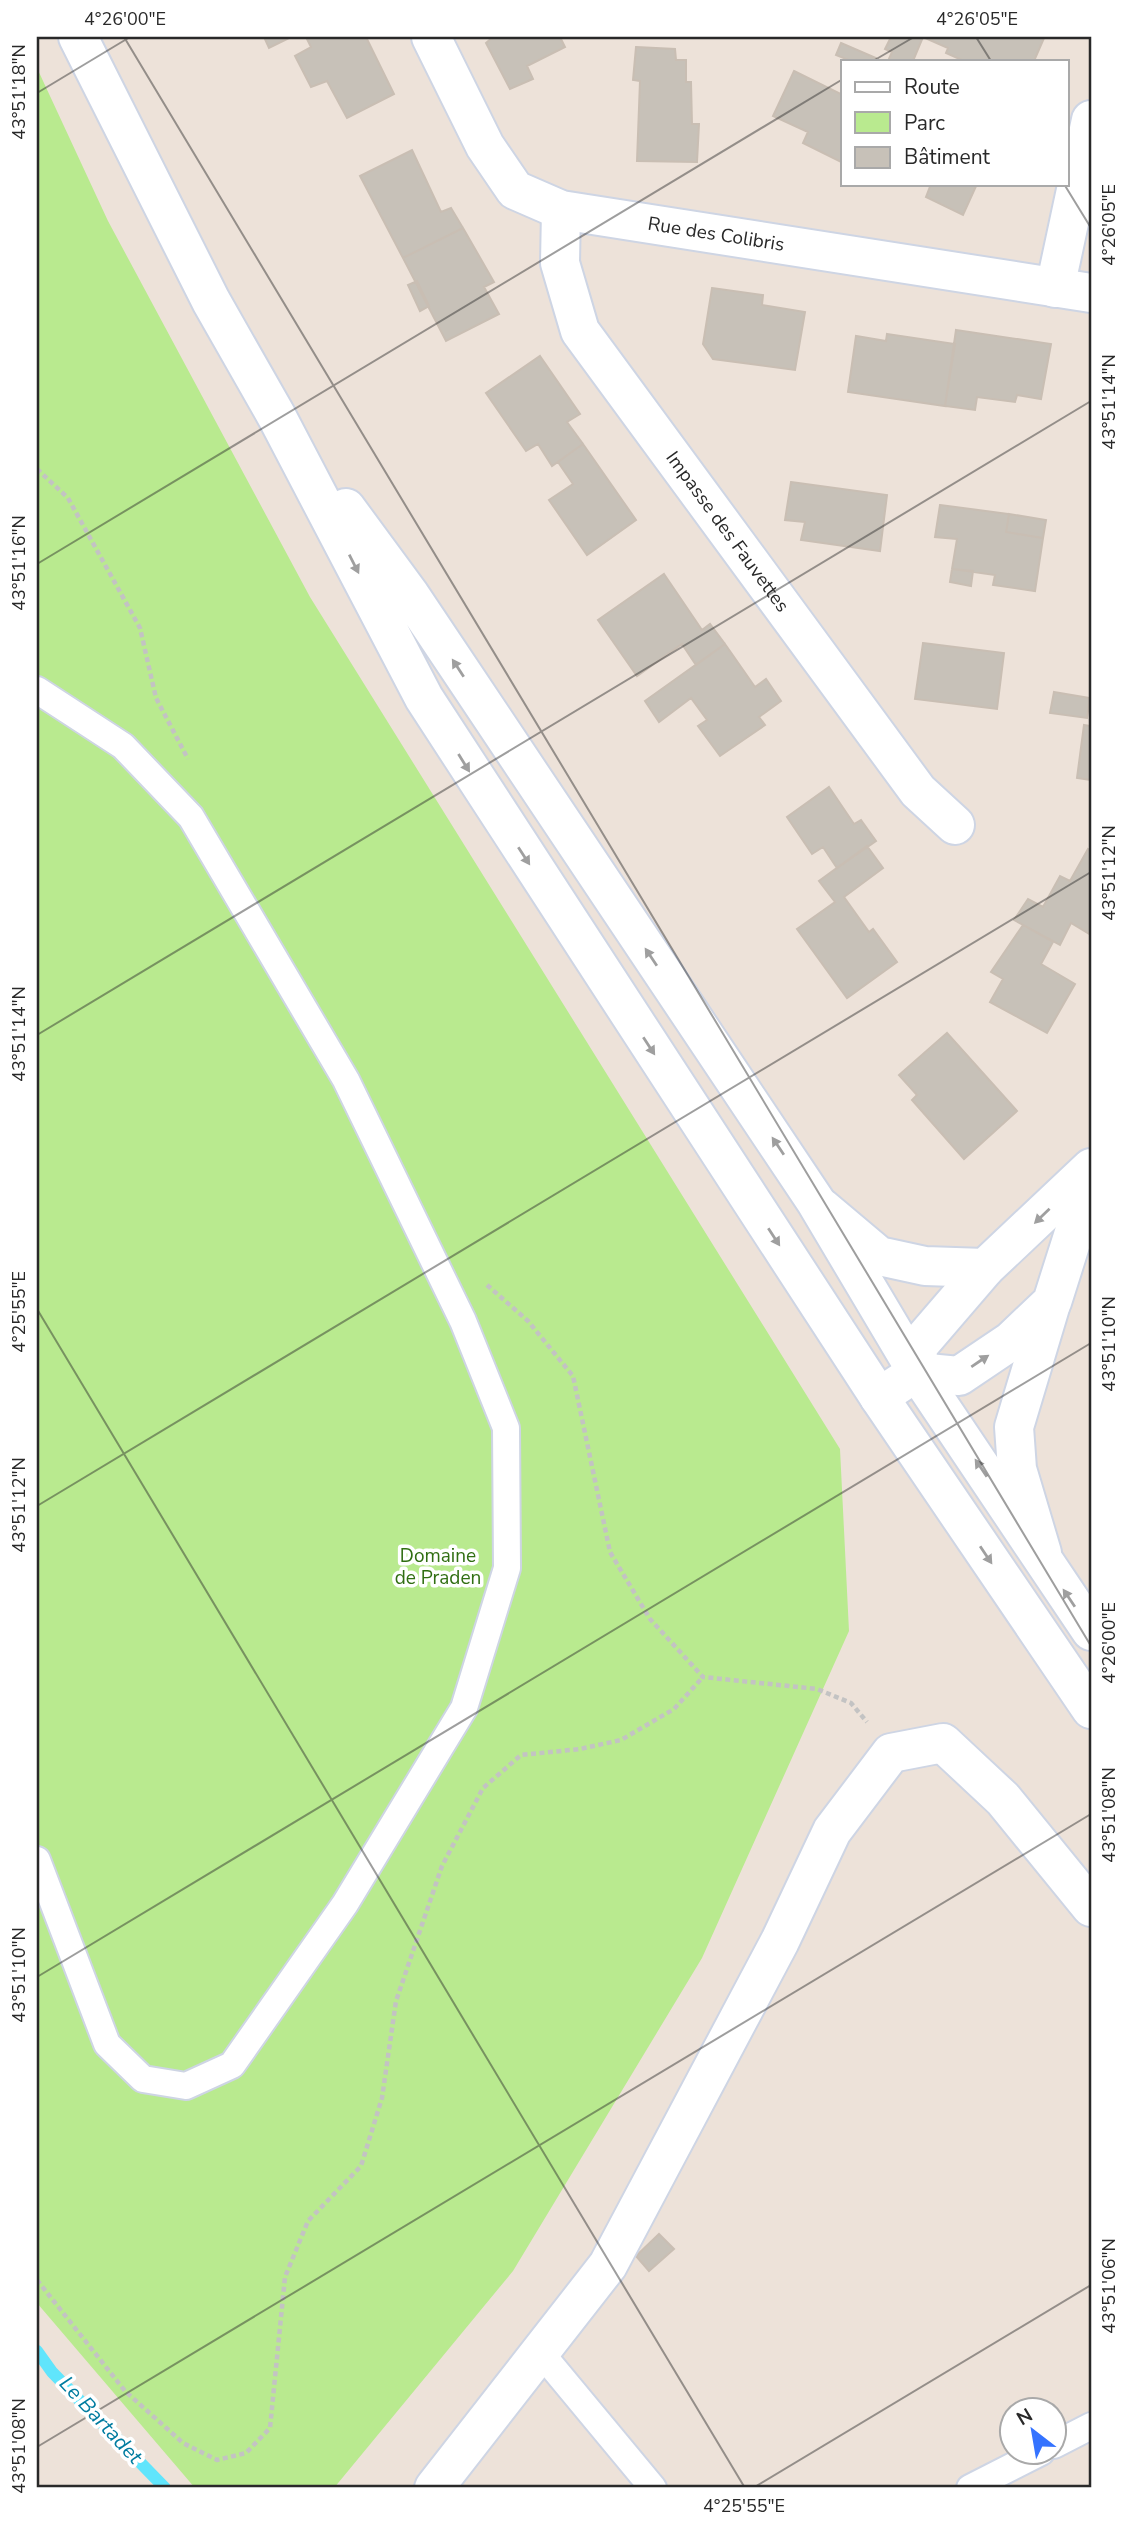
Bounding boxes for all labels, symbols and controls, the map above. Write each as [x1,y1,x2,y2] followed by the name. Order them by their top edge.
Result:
[84,7,166,31] text: 4°26'00"E
[936,7,1018,31] text: 4°26'05"E
[7,44,31,140] text: 43°51'18"N
[841,60,1068,186] legend
[904,73,960,101] text: Route
[904,109,945,137] text: Parc
[904,143,991,171] text: Bâtiment
[1097,184,1121,266] text: 4°26'05"E
[646,211,786,258] street label: Rue des Colibris
[1097,354,1121,450] text: 43°51'14"N
[660,446,795,617] street label: Impasse des Fauvettes
[7,515,31,611] text: 43°51'16"N
[348,555,360,575] one-way arrow
[452,658,465,678] one-way arrow
[458,754,471,773] one-way arrow
[1097,825,1121,921] text: 43°51'12"N
[517,847,531,865] one-way arrow
[644,948,658,966] one-way arrow
[7,986,31,1082] text: 43°51'14"N
[642,1037,655,1056] one-way arrow
[771,1136,784,1155] one-way arrow
[1034,1207,1051,1223] one-way arrow
[767,1227,780,1246] one-way arrow
[7,1271,31,1353] text: 4°25'55"E
[1097,1296,1121,1392] text: 43°51'10"N
[970,1355,990,1368] one-way arrow
[7,1457,31,1553] text: 43°51'12"N
[974,1458,987,1477] one-way arrow
[395,1543,481,1591] park label: Domaine de Praden
[979,1546,992,1565] one-way arrow
[1062,1588,1075,1608] one-way arrow
[1097,1602,1121,1684] text: 4°26'00"E
[1097,1767,1121,1863] text: 43°51'08"N
[7,1927,31,2023] text: 43°51'10"N
[1097,2238,1121,2334] text: 43°51'06"N
[53,2370,149,2470] water label: Le Bartadet
[998,2396,1068,2466] north arrow
[7,2398,31,2494] text: 43°51'08"N
[1012,2402,1038,2432] text: N
[703,2494,785,2518] text: 4°25'55"E

